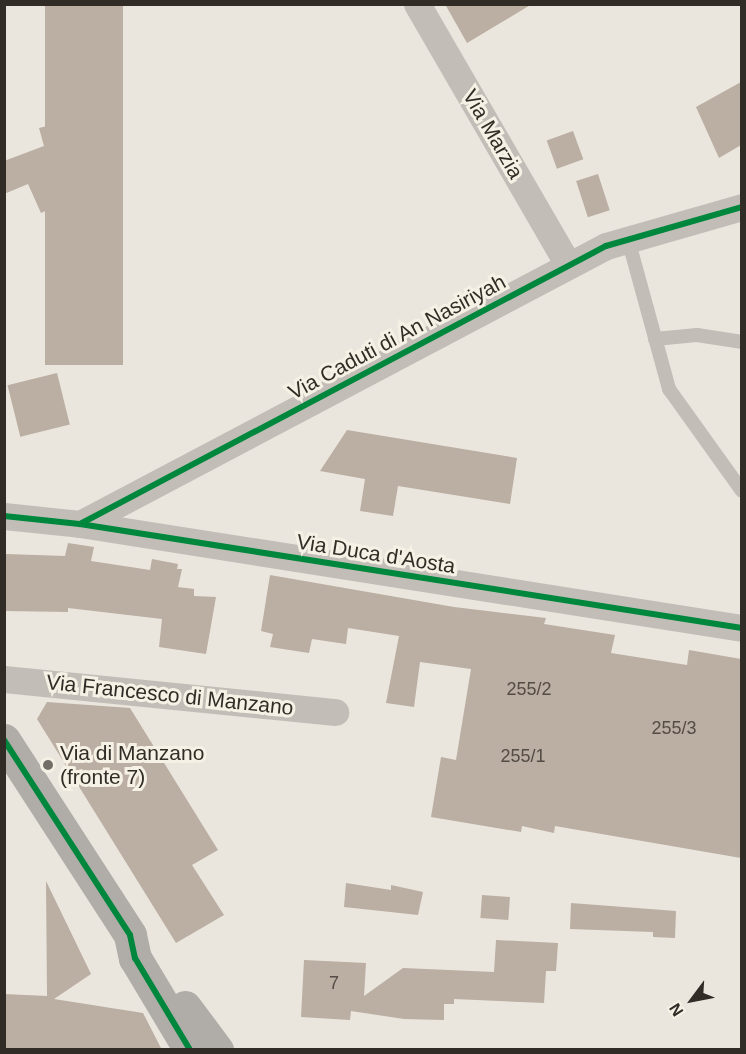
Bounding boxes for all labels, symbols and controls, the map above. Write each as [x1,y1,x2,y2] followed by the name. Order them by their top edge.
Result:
[457,85,529,183] street label: Via Marzia
[284,269,510,405] street label: Via Caduti di An Nasiriyah
[295,529,457,579] street label: Via Duca d'Aosta
[45,669,295,721] street label: Via Francesco di Manzano
[506,678,552,700] house number: 255/2
[651,717,697,739] house number: 255/3
[60,740,204,790] place label: Via di Manzano (fronte 7)
[500,745,546,767] house number: 255/1
[41,758,55,772] marker: Via di Manzano (fronte 7)
[662,970,722,1030] north arrow
[329,972,339,994] house number: 7
[666,1000,687,1019] text: N

